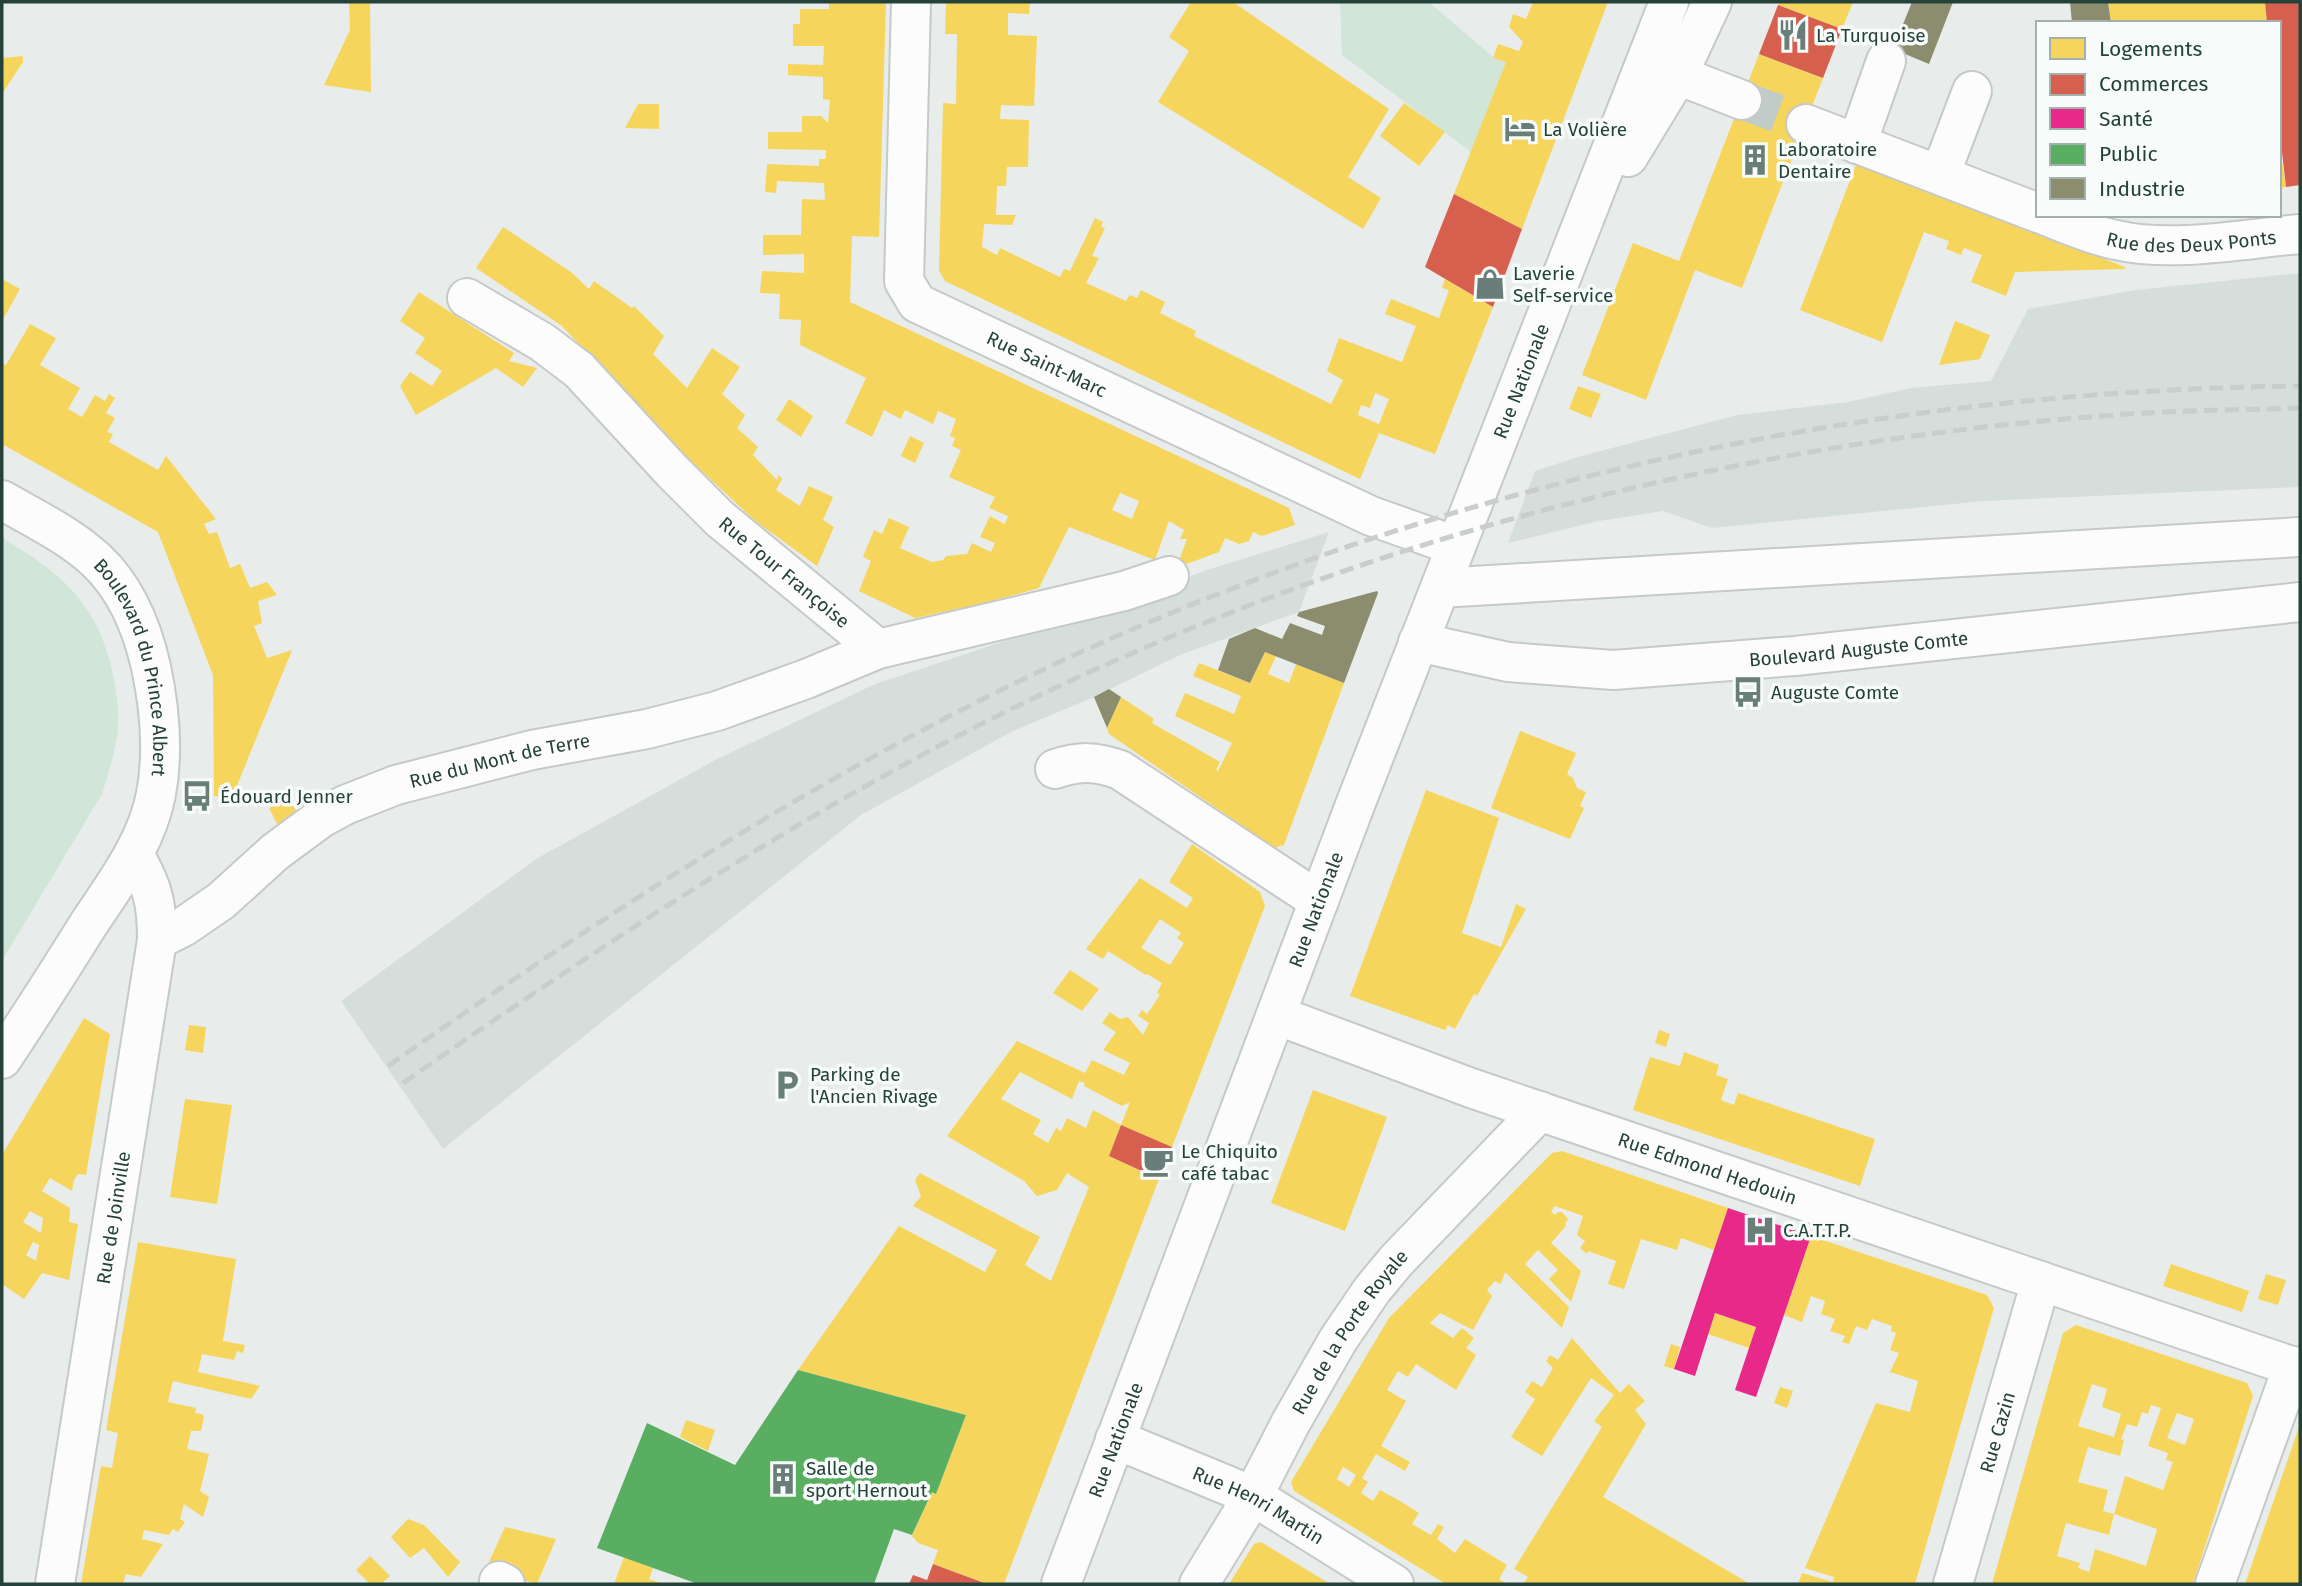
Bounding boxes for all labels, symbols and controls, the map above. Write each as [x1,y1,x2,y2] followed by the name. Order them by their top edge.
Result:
[1776,18,1810,52] restaurant icon: La Turquoise
[2036,21,2281,217] legend
[1816,24,1926,47] place label: La Turquoise
[2099,36,2203,62] text: Logements
[2099,71,2209,97] text: Commerces
[2099,106,2153,132] text: Santé
[1503,112,1537,146] hotel icon: La Volière
[1543,118,1627,141] place label: La Volière
[1778,138,1877,183] place label: Laboratoire Dentaire
[2099,141,2157,167] text: Public
[1738,143,1772,177] building icon: Laboratoire Dentaire
[2099,176,2185,202] text: Industrie
[2104,226,2277,257] street label: Rue des Deux Ponts
[1513,262,1613,307] place label: Laverie Self-service
[1473,267,1507,301] shop icon: Laverie Self-service
[1488,320,1554,442] street label: Rue Nationale
[983,326,1110,402] street label: Rue Saint-Marc
[714,512,854,633] street label: Rue Tour Françoise
[89,554,171,778] street label: Boulevard du Prince Albert
[1748,627,1969,672] street label: Boulevard Auguste Comte
[1731,675,1765,709] bus stop icon: Auguste Comte
[1771,681,1899,704] place label: Auguste Comte
[407,729,592,793] street label: Rue du Mont de Terre
[180,779,214,813] bus stop icon: Édouard Jenner
[220,785,354,808] place label: Édouard Jenner
[1284,849,1348,971] street label: Rue Nationale
[810,1063,938,1108] place label: Parking de l'Ancien Rivage
[770,1068,804,1102] parking icon: Parking de l'Ancien Rivage
[1615,1128,1800,1210] street label: Rue Edmond Hedouin
[1181,1140,1278,1185] place label: Le Chiquito café tabac
[1141,1145,1175,1179] cafe icon: Le Chiquito café tabac
[92,1150,135,1286] street label: Rue de Joinville
[1743,1213,1777,1247] hospital icon: C.A.T.T.P.
[1783,1219,1851,1242] place label: C.A.T.T.P.
[1287,1245,1413,1419] street label: Rue de la Porte Royale
[1084,1379,1148,1501] street label: Rue Nationale
[1975,1389,2020,1476] street label: Rue Cazin
[806,1457,927,1502] place label: Salle de sport Hernout
[1189,1461,1328,1549] street label: Rue Henri Martin
[766,1462,800,1496] building icon: Salle de sport Hernout

